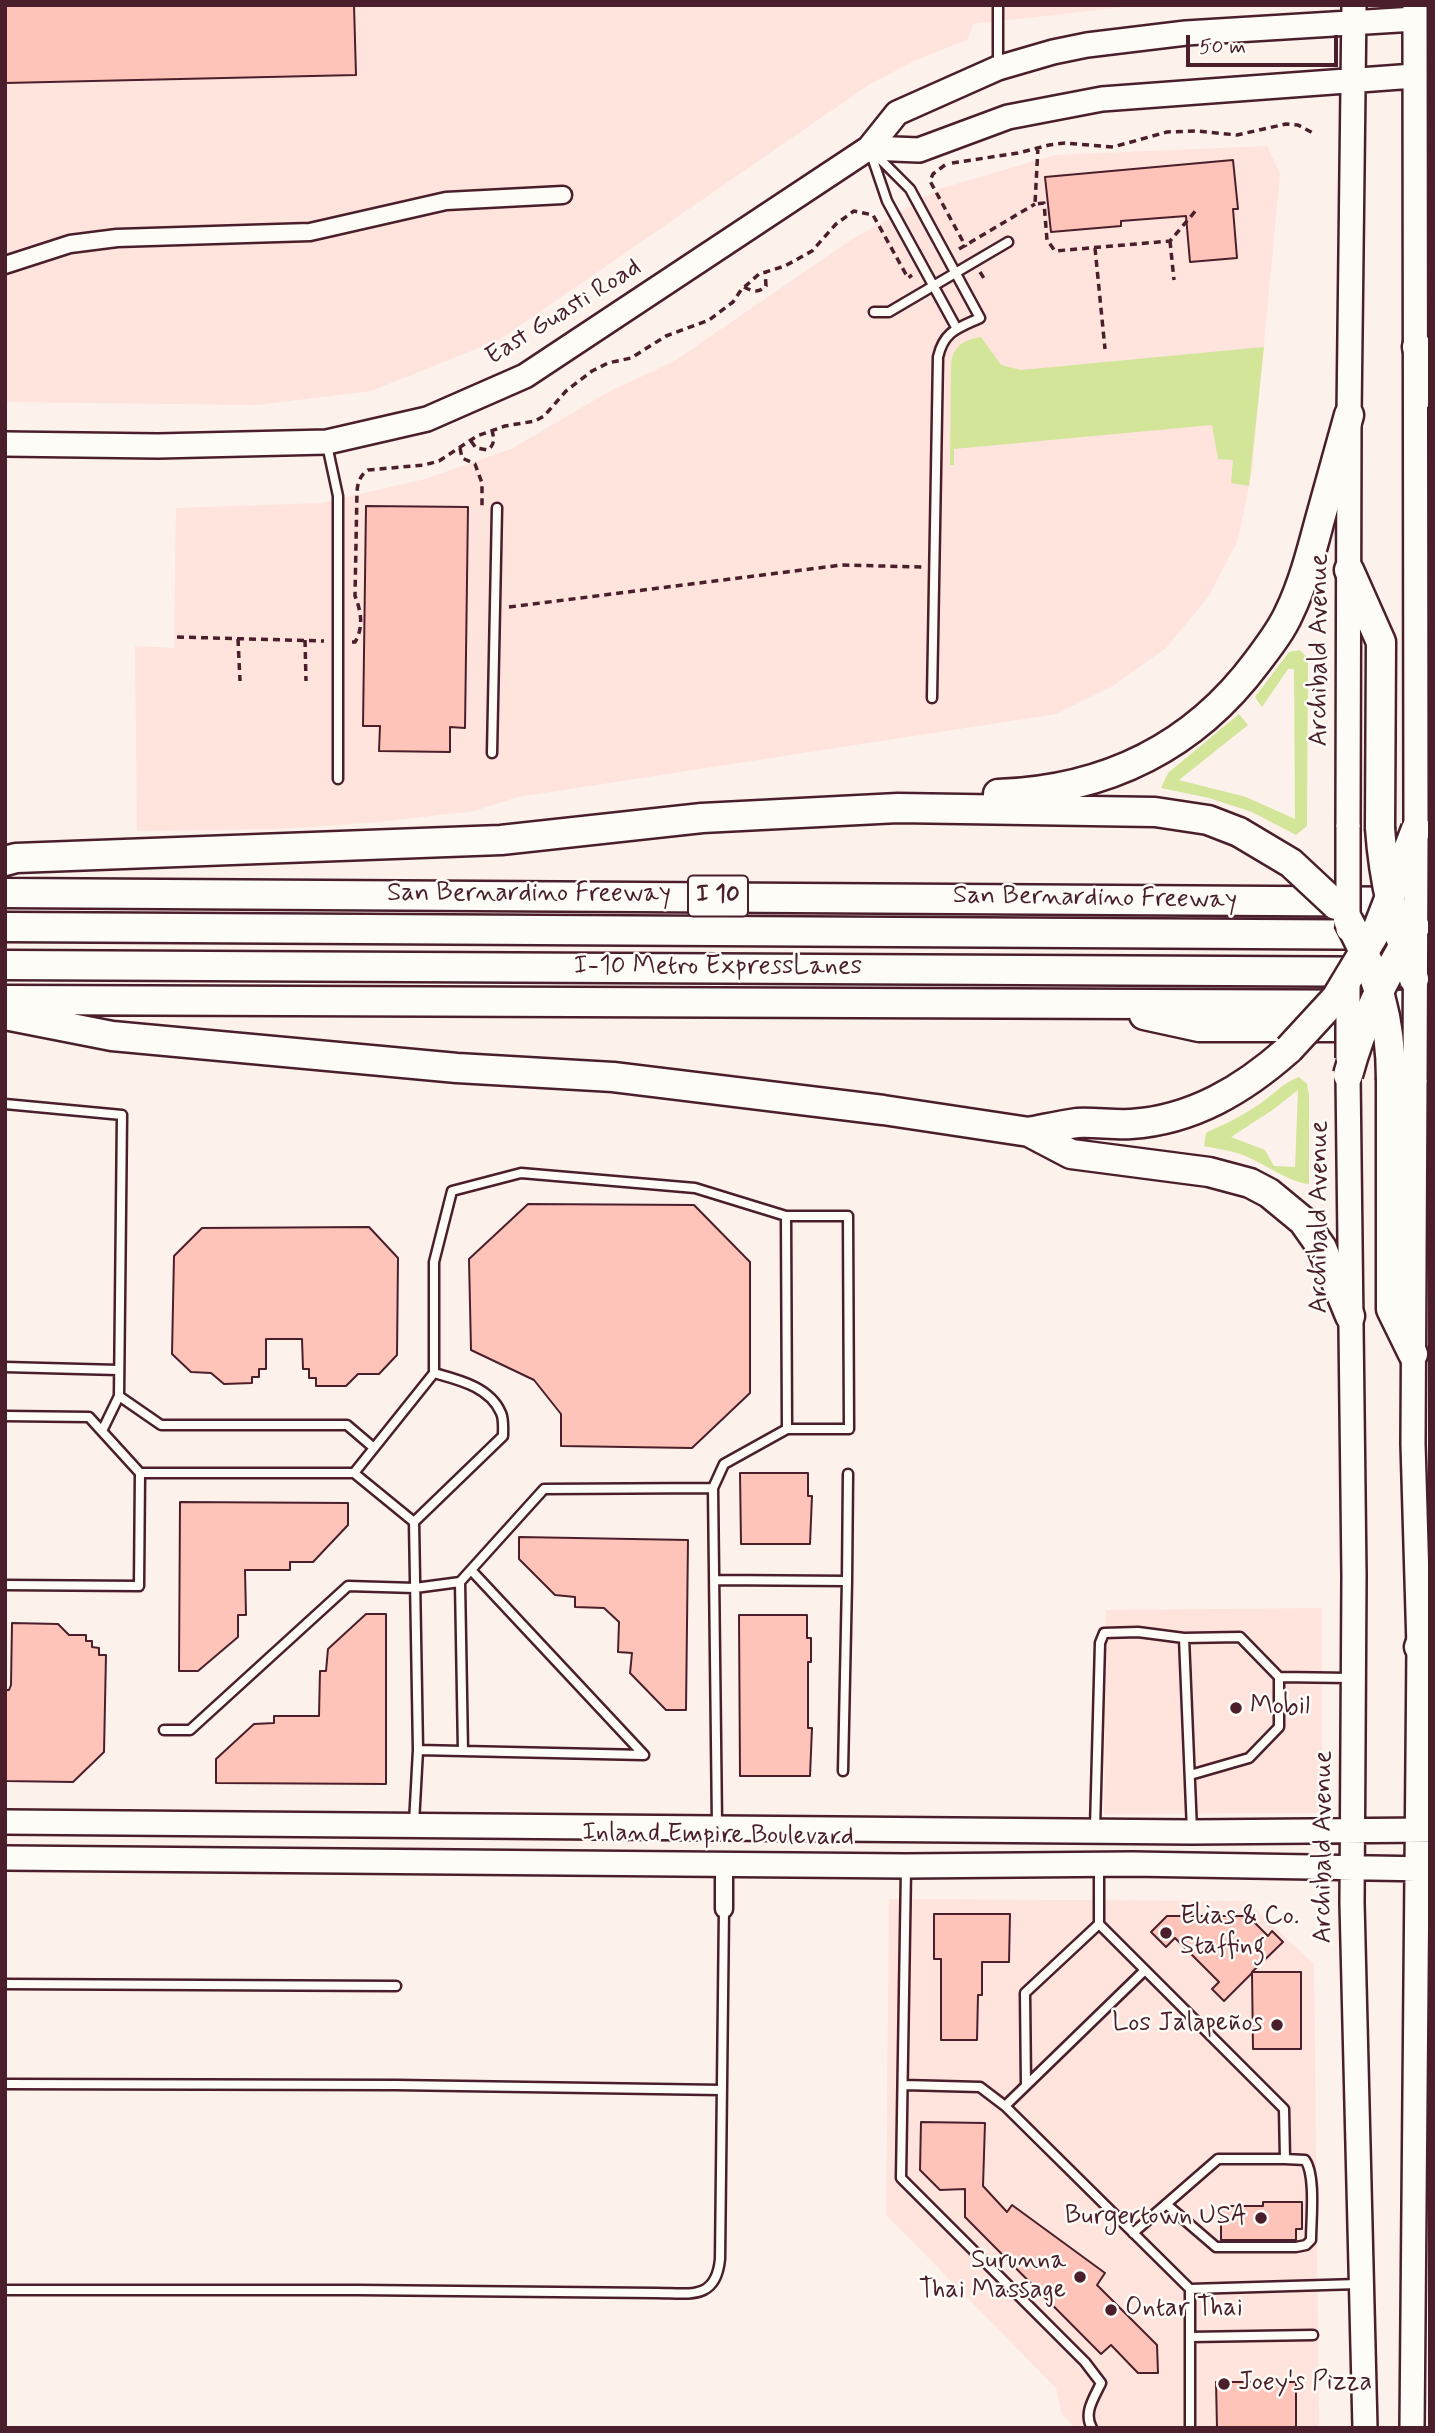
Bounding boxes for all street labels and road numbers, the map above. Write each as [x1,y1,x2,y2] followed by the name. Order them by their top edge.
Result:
[481,253,647,373] street label: East Guasti Road
[1305,553,1337,747] street label: Archibald Avenue
[688,876,748,916] road number: I 10
[387,879,671,911] street label: San Bernardino Freeway
[953,881,1237,917] street label: San Bernardino Freeway
[574,952,862,984] street label: I-10 Metro ExpressLanes
[1305,1120,1337,1314] street label: Archibald Avenue
[1309,1750,1341,1944] street label: Archibald Avenue
[582,1818,854,1854] street label: Inland Empire Boulevard

